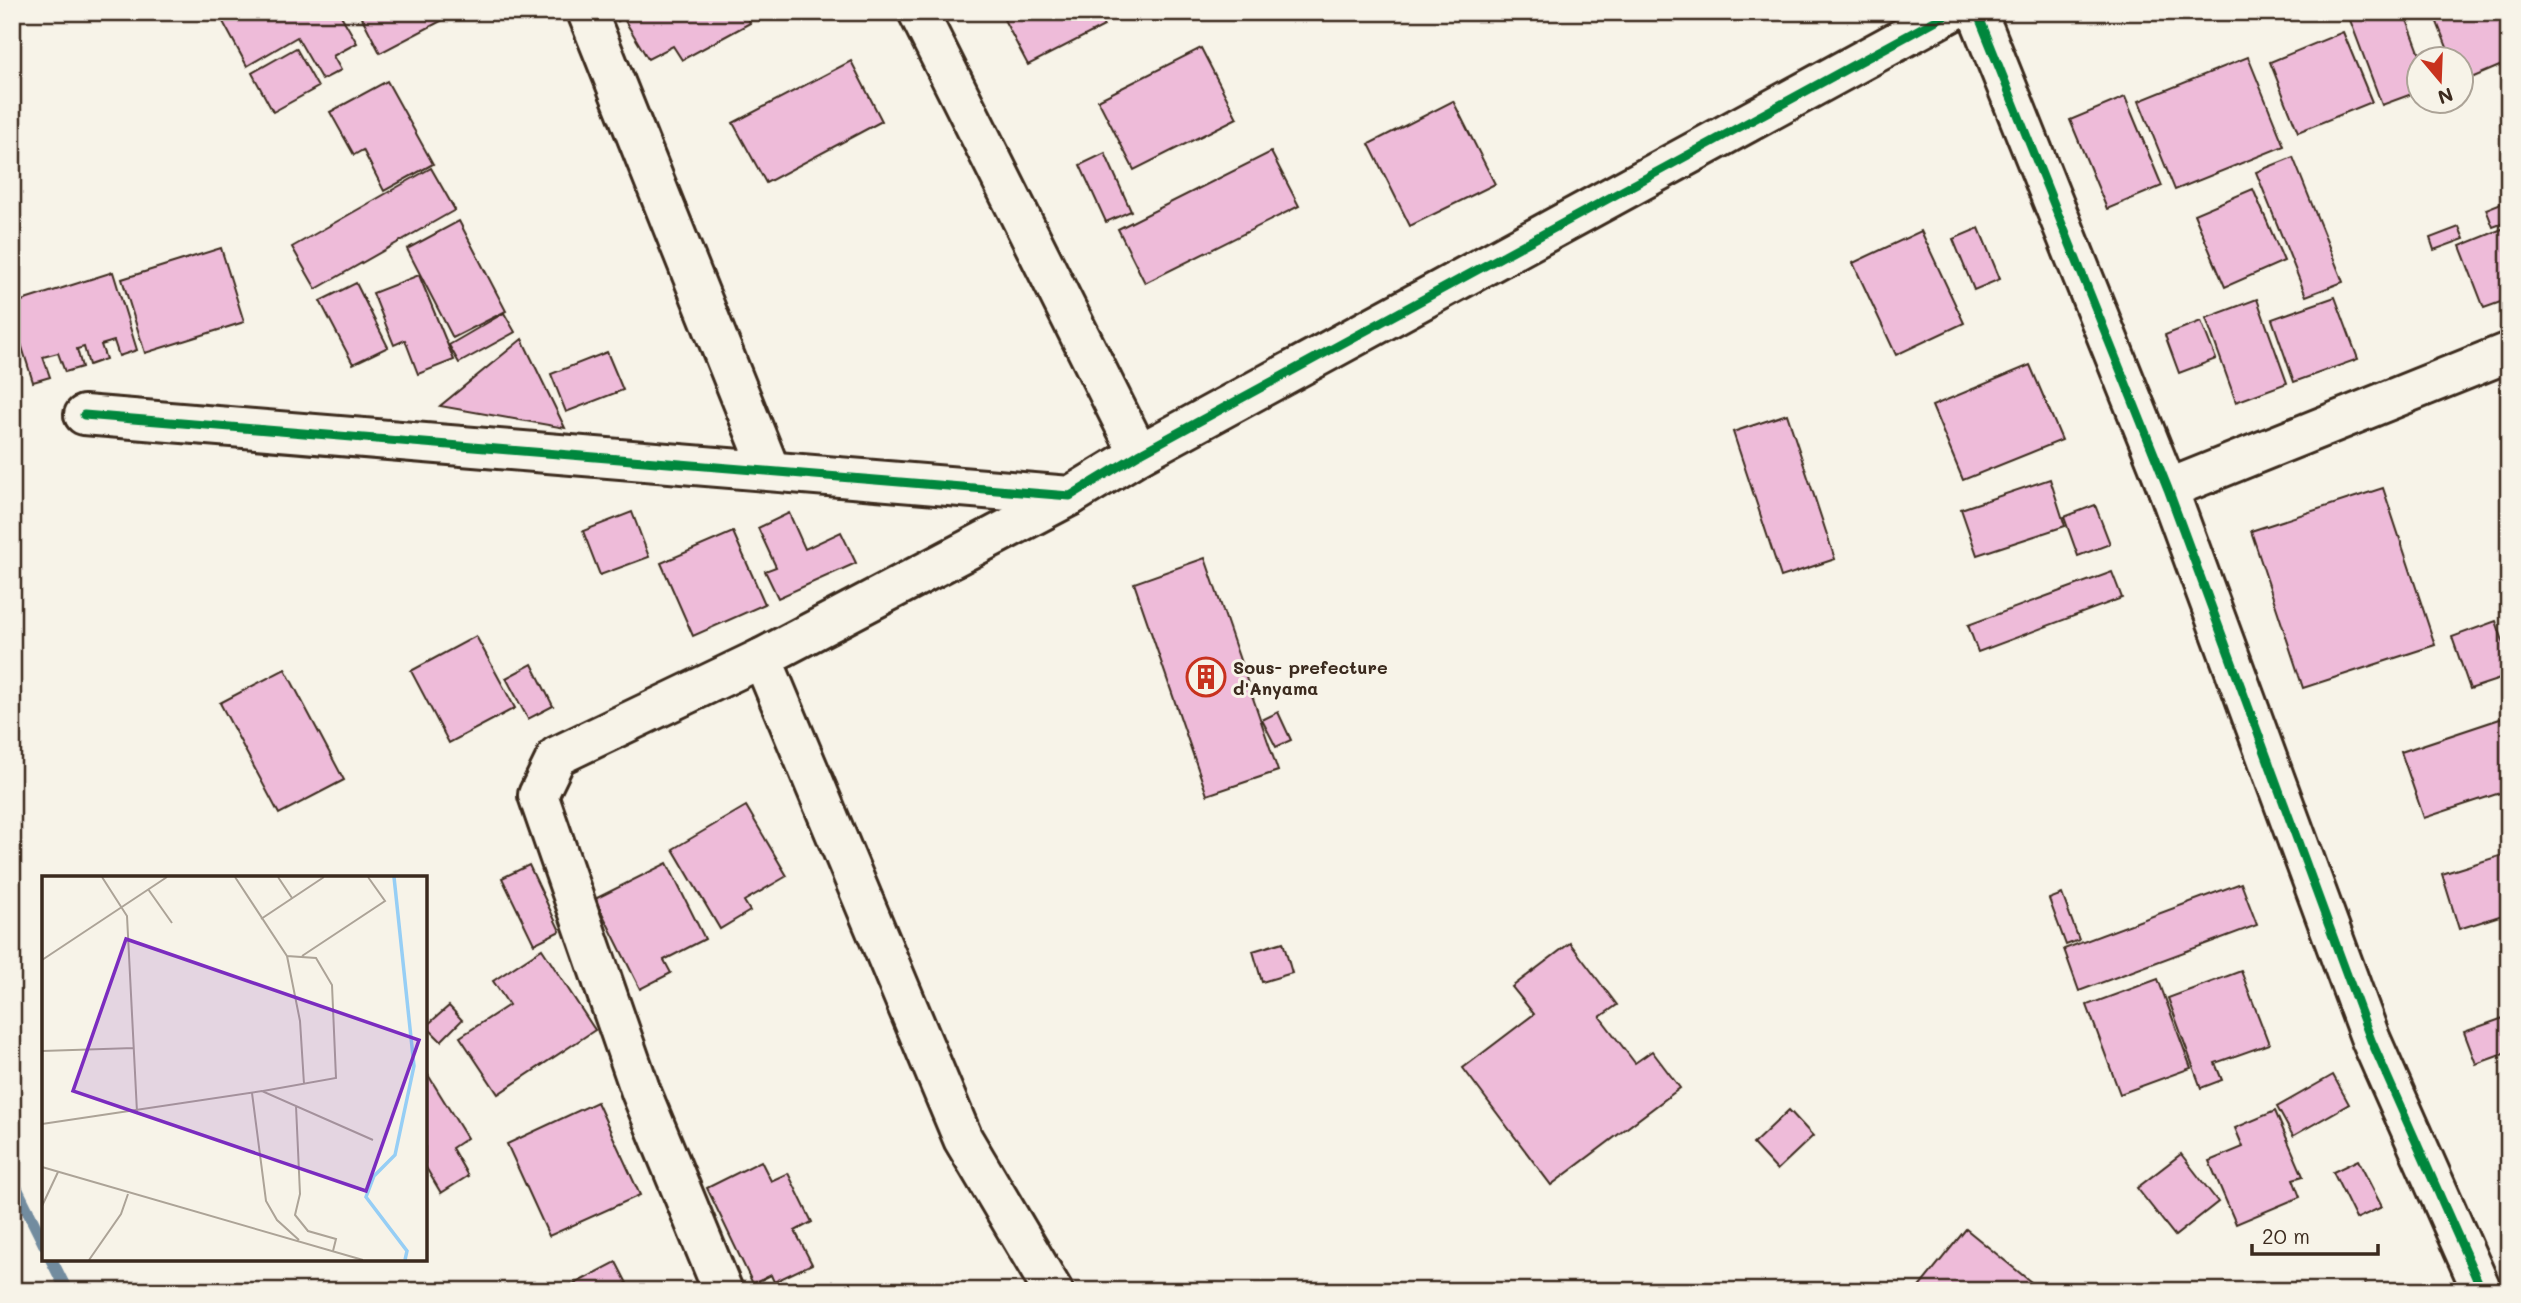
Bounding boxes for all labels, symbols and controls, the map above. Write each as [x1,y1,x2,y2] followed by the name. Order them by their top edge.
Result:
[2406,46,2476,116] north arrow
[2435,82,2457,111] text: N
[1233,655,1388,700] place label: Sous- prefecture d'Anyama
[1185,656,1227,698] building icon: Sous- prefecture d'Anyama
[42,876,427,1261] inset map
[2252,1212,2378,1256] scale bar
[2262,1222,2310,1249] text: 20 m

